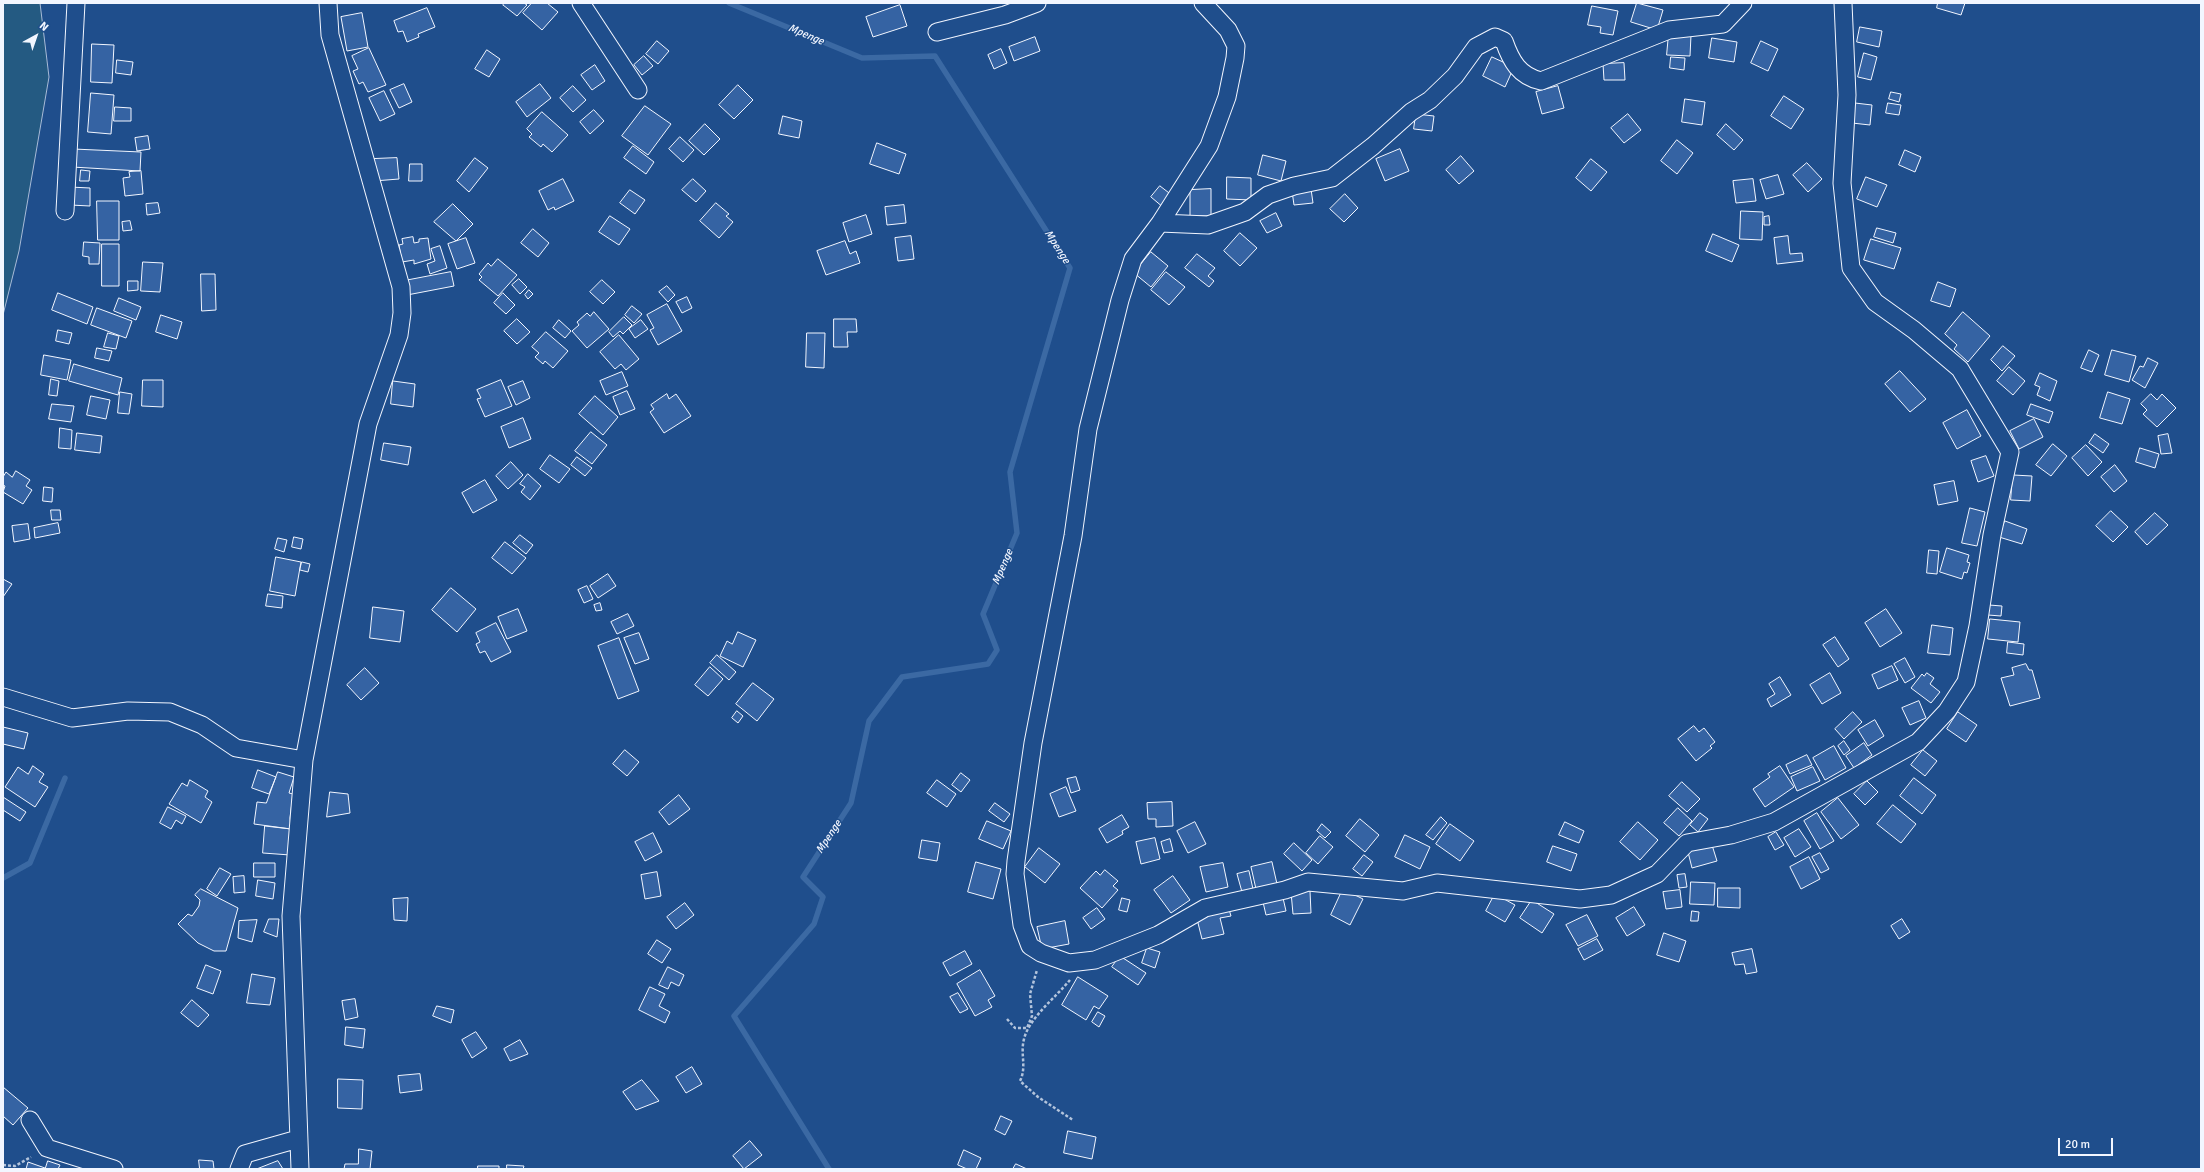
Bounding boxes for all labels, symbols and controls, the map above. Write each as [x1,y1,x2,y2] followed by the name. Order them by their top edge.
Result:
[16,16,56,56] north arrow
[37,19,51,34] text: N
[786,22,826,48] water label: Mpenge
[1041,228,1073,266] water label: Mpenge
[990,547,1016,587] water label: Mpenge
[813,818,845,856] water label: Mpenge
[2060,1130,2115,1156] scale bar
[2065,1137,2090,1152] text: 20 m

